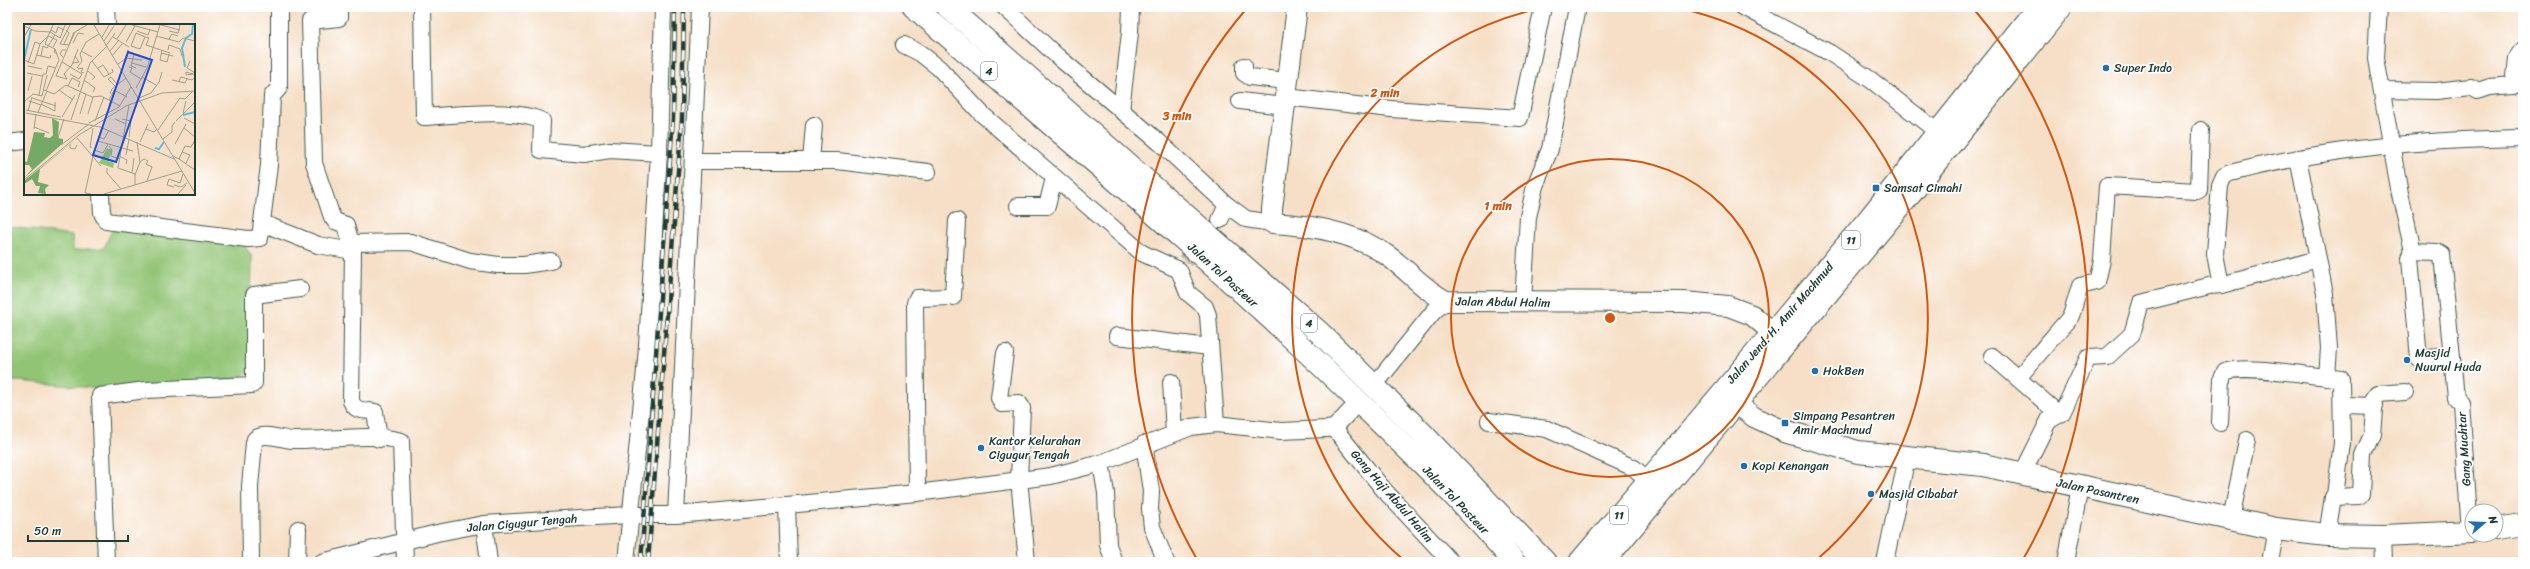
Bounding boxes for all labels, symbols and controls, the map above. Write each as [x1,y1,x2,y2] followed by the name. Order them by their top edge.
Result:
[24,24,195,195] inset map
[2114,57,2172,79] place label: Super Indo
[981,62,997,80] road number: 4
[2101,63,2111,73] marker: Super Indo
[1369,82,1400,104] text: 2 min
[1162,105,1192,127] text: 3 min
[1884,177,1963,199] place label: Samsat Cimahi
[1871,183,1881,193] marker: Samsat Cimahi
[1484,195,1512,217] text: 1 min
[1842,231,1860,249] road number: 11
[1182,236,1264,314] street label: Jalan Tol Pasteur
[1720,257,1840,390] street label: Jalan Jend. H. Amir Machmud
[1454,290,1551,314] street label: Jalan Abdul Halim
[1603,311,1617,325] centre of rings
[1301,314,1317,332] road number: 4
[2415,342,2482,378] place label: Masjid Nuurul Huda
[2402,355,2412,365] marker: Masjid Nuurul Huda
[1823,360,1865,382] place label: HokBen
[1810,366,1820,376] marker: HokBen
[1792,405,1896,441] place label: Simpang Pesantren Amir Machmud
[2450,410,2478,487] street label: Gang Muchtar
[1780,418,1790,428] marker: Simpang Pesantren Amir Machmud
[989,430,1081,466] place label: Kantor Kelurahan Cigugur Tengah
[976,443,986,453] marker: Kantor Kelurahan Cigugur Tengah
[1345,444,1439,548] street label: Gang Haji Abdul Halim
[1752,455,1829,477] place label: Kopi Kenangan
[1416,459,1496,541] street label: Jalan Tol Pasteur
[1739,461,1749,471] marker: Kopi Kenangan
[2054,471,2142,511] street label: Jalan Pasantren
[1879,483,1959,505] place label: Masjid Cibabat
[1866,489,1876,499] marker: Masjid Cibabat
[2464,503,2504,543] north arrow
[1610,506,1628,524] road number: 11
[465,507,578,539] street label: Jalan Cigugur Tengah
[2482,512,2503,527] text: N
[28,517,128,543] scale bar
[34,520,61,542] text: 50 m

